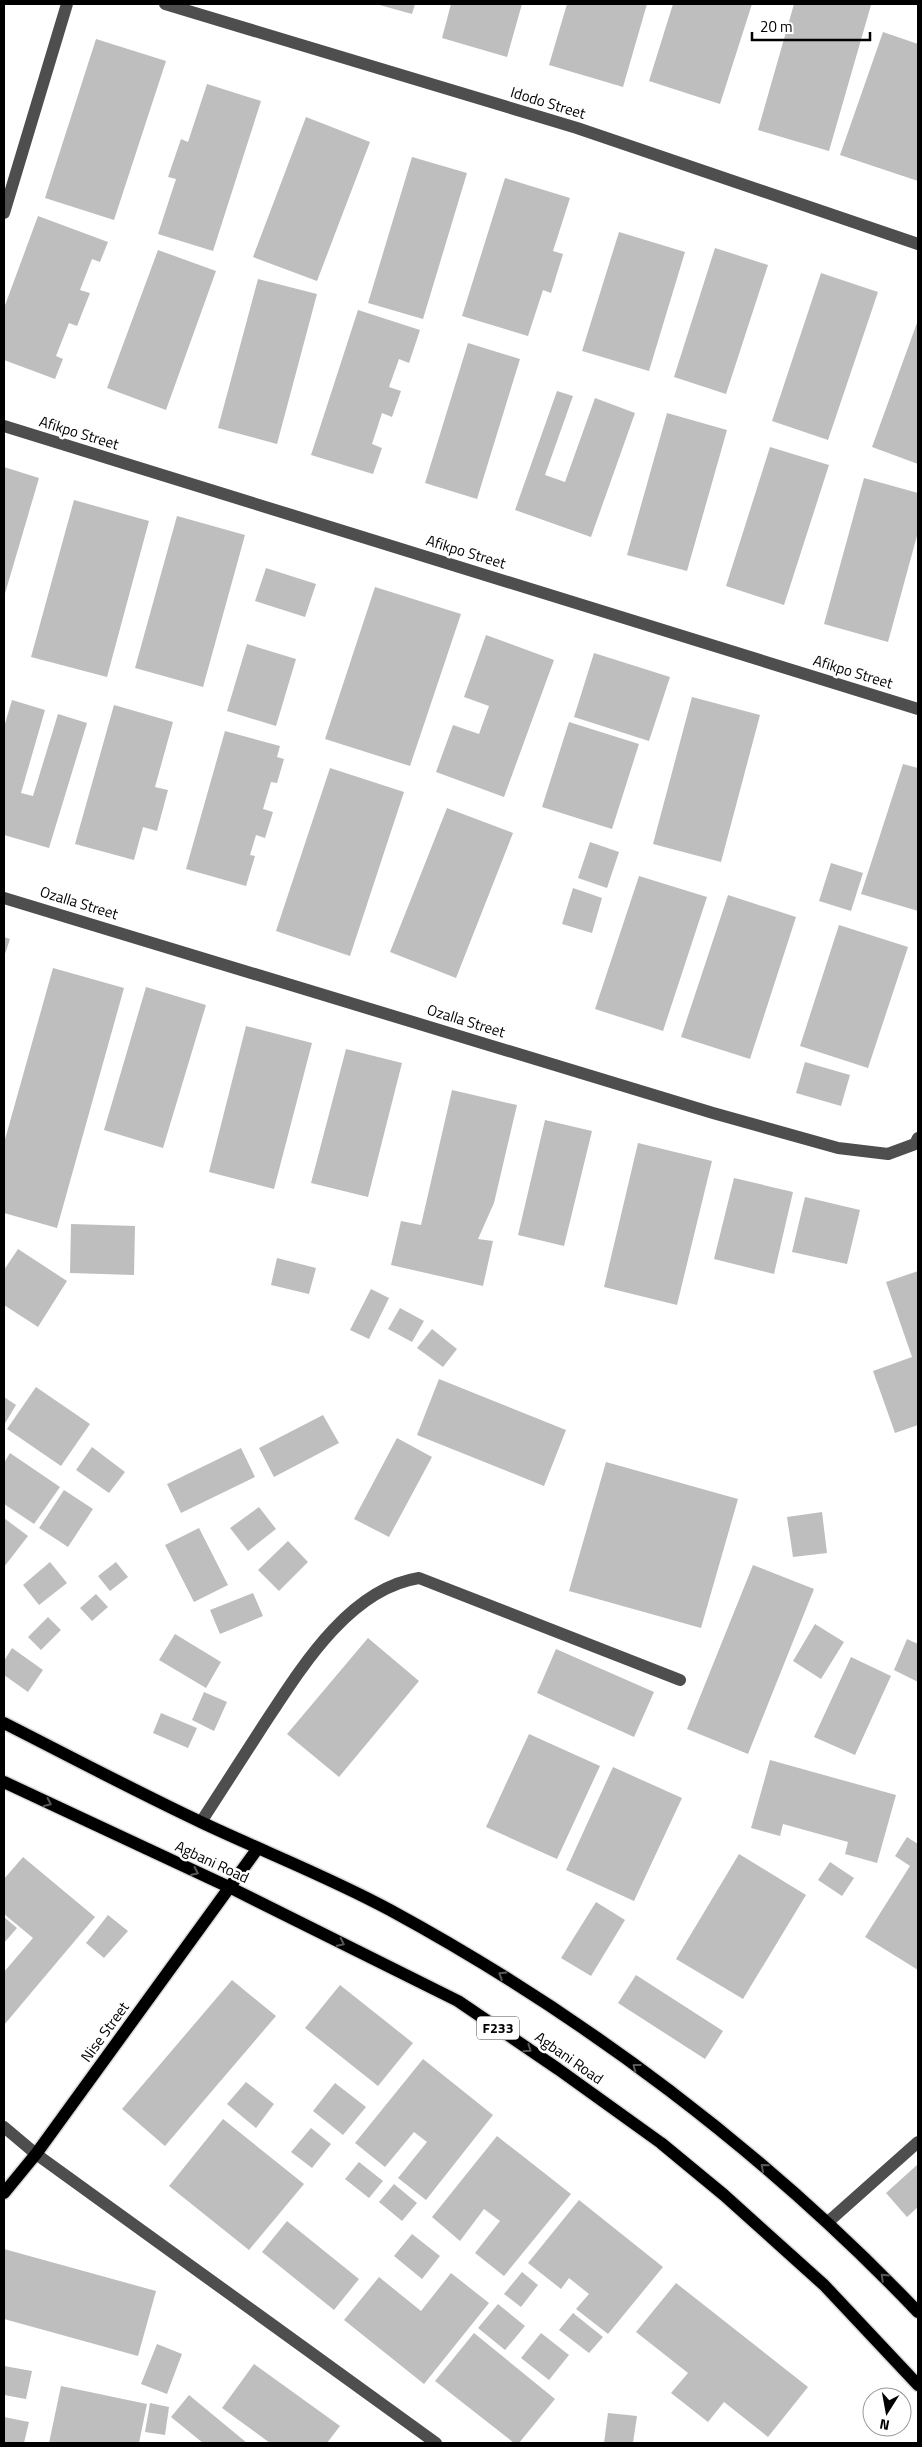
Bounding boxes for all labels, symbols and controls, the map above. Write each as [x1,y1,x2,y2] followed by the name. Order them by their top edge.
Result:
[752,10,870,42] scale bar
[760,15,793,38] text: 20 m
[508,80,589,125] street label: Idodo Street
[37,410,122,456] street label: Afikpo Street
[424,529,509,575] street label: Afikpo Street
[811,649,896,695] street label: Afikpo Street
[37,880,122,926] street label: Ozalla Street
[424,998,509,1044] street label: Ozalla Street
[43,1797,52,1808] one-way arrow
[172,1834,253,1889] street label: Agbani Road
[190,1866,199,1876] one-way arrow
[336,1937,345,1947] one-way arrow
[499,1972,508,1982] one-way arrow
[75,1996,135,2067] street label: Nise Street
[477,2016,519,2040] road number: F233
[530,2026,608,2090] street label: Agbani Road
[523,2042,532,2052] one-way arrow
[632,2064,642,2073] one-way arrow
[761,2165,770,2173] one-way arrow
[881,2274,890,2283] one-way arrow
[862,2387,912,2437] north arrow
[878,2414,891,2436] text: N

